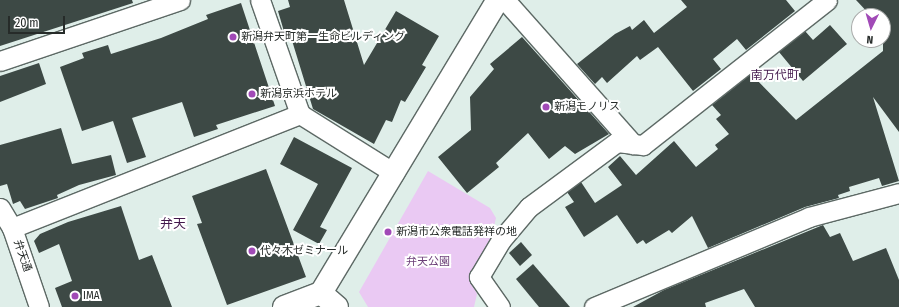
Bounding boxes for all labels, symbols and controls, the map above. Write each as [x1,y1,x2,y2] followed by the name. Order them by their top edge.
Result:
[10,8,67,34] scale bar
[851,8,891,48] north arrow
[15,16,39,30] text: 20 m
[241,30,406,44] place label: 新潟弁天町第一生命ビルディング
[228,32,238,42] marker: 新潟弁天町第一生命ビルディング
[866,33,874,46] text: N
[751,69,799,83] district label: 南万代町
[260,87,337,101] place label: 新潟京浜ホテル
[247,89,257,99] marker: 新潟京浜ホテル
[554,100,620,114] place label: 新潟モノリス
[541,102,551,112] marker: 新潟モノリス
[160,216,186,232] district label: 弁天
[396,225,517,239] place label: 新潟市公衆電話発祥の地
[383,227,393,237] marker: 新潟市公衆電話発祥の地
[10,238,34,274] street label: 弁天通
[260,244,348,258] place label: 代々木ゼミナール
[247,246,257,256] marker: 代々木ゼミナール
[406,255,450,269] park label: 弁天公園
[83,289,99,303] place label: IMA
[70,291,80,301] marker: IMA

